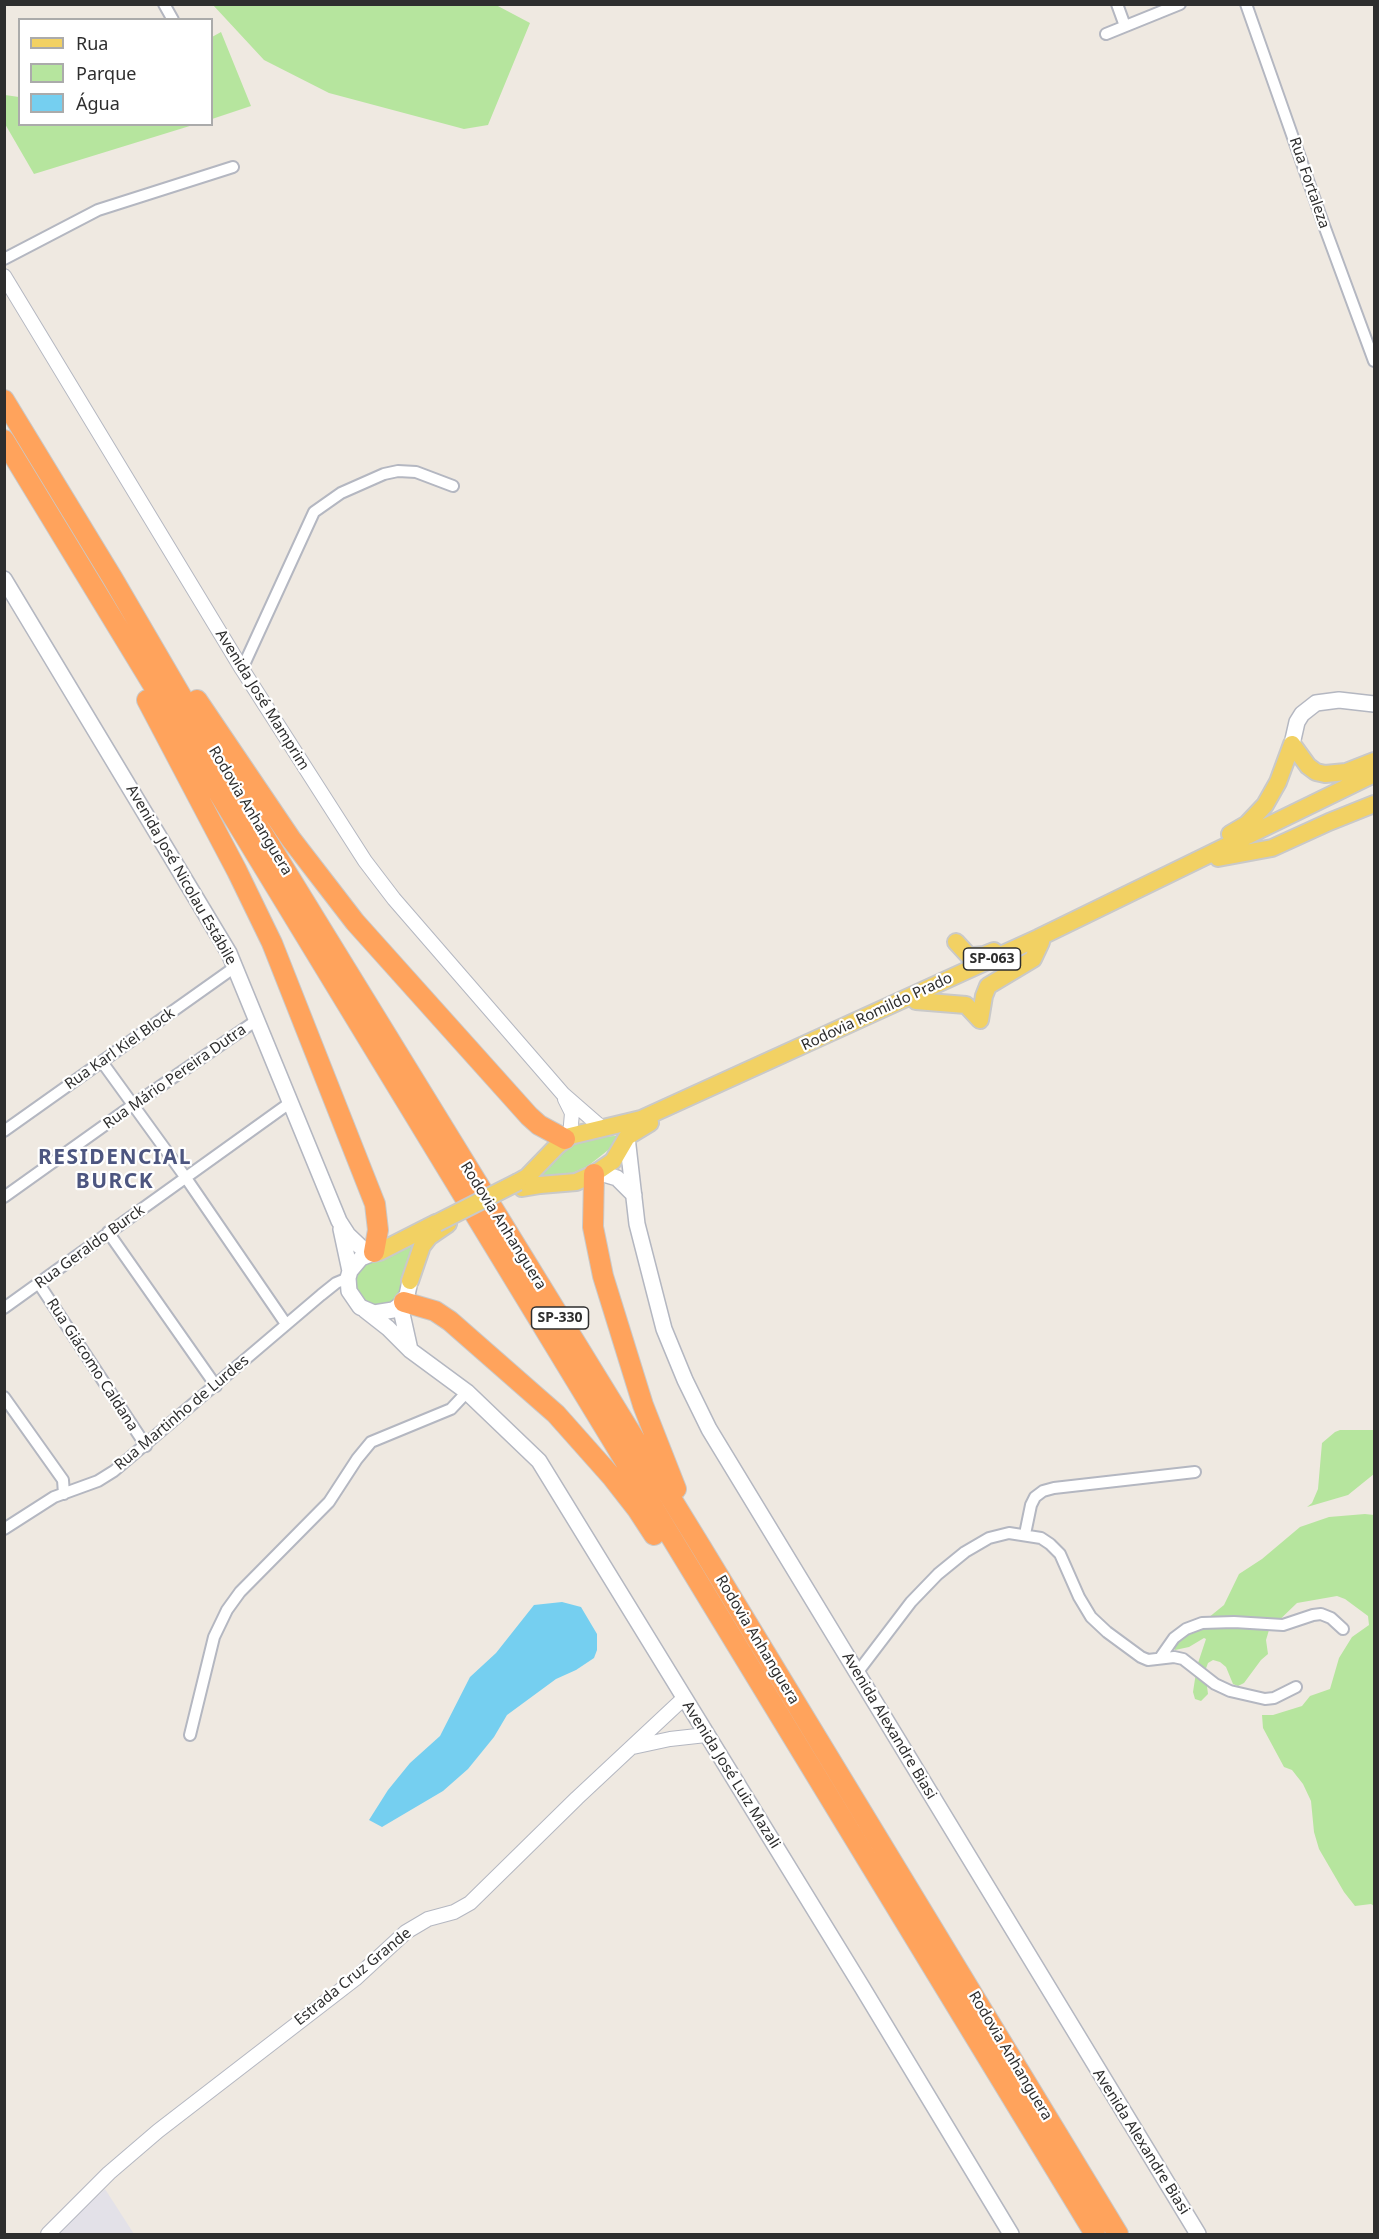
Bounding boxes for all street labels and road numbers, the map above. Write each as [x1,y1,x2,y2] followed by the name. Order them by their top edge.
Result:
[1285,135,1333,231] street label: Rua Fortaleza
[211,626,313,774] street label: Avenida José Mamprim
[204,743,296,879] street label: Rodovia Anhanguera
[122,782,240,968] street label: Avenida José Nicolau Estábile
[964,948,1020,970] road number: SP-063
[799,969,955,1055] street label: Rodovia Romildo Prado
[62,1004,178,1094] street label: Rua Karl Kiel Block
[100,1021,250,1133] street label: Rua Mário Pereira Dutra
[456,1159,550,1293] street label: Rodovia Anhanguera
[32,1201,148,1293] street label: Rua Geraldo Burck
[42,1295,142,1435] street label: Rua Giácomo Caldana
[532,1307,588,1329] road number: SP-330
[111,1352,253,1474] street label: Rua Martinho de Lurdes
[711,1572,803,1708] street label: Rodovia Anhanguera
[838,1649,940,1803] street label: Avenida Alexandre Biasi
[678,1698,784,1852] street label: Avenida José Luiz Mazali
[291,1924,415,2030] street label: Estrada Cruz Grande
[964,1988,1056,2124] street label: Rodovia Anhanguera
[1089,2066,1193,2218] street label: Avenida Alexandre Biasi

